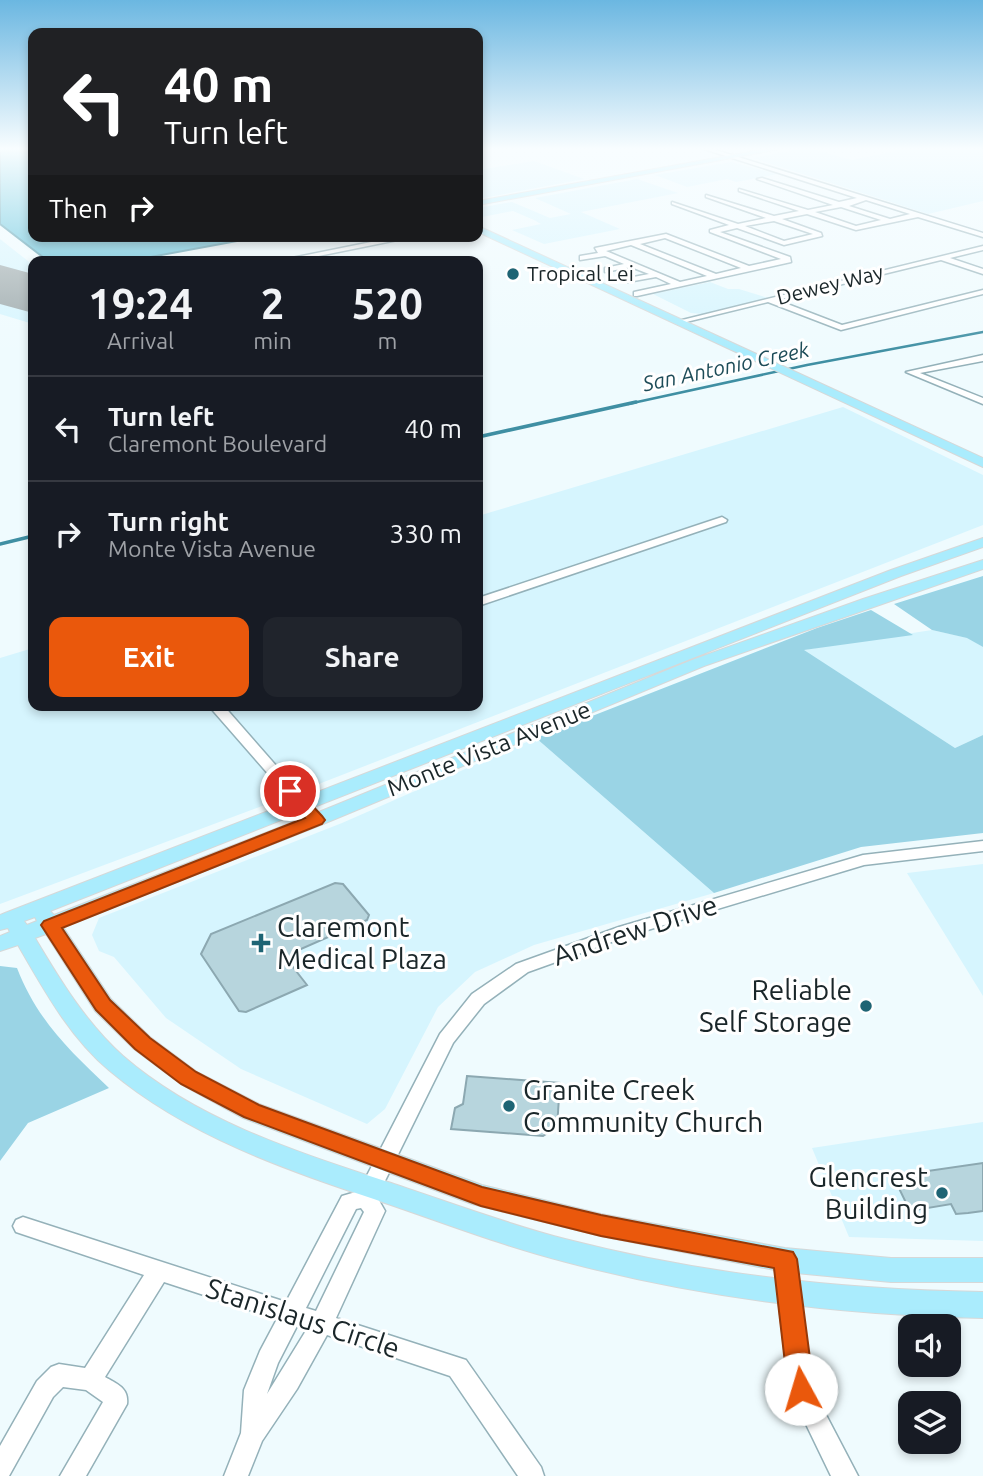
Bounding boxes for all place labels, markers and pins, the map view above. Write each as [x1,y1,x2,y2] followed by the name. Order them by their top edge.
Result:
[527,261,634,285] place label: Tropical Lei
[505,266,521,282] marker: Tropical Lei
[260,761,320,821] pin
[277,911,447,974] place label: Claremont Medical Plaza
[251,933,271,953] marker: Claremont Medical Plaza
[699,974,852,1037] place label: Reliable Self Storage
[858,998,874,1014] marker: Reliable Self Storage
[523,1074,763,1137] place label: Granite Creek Community Church
[501,1098,517,1114] marker: Granite Creek Community Church
[808,1161,928,1224] place label: Glencrest Building
[934,1185,950,1201] marker: Glencrest Building

